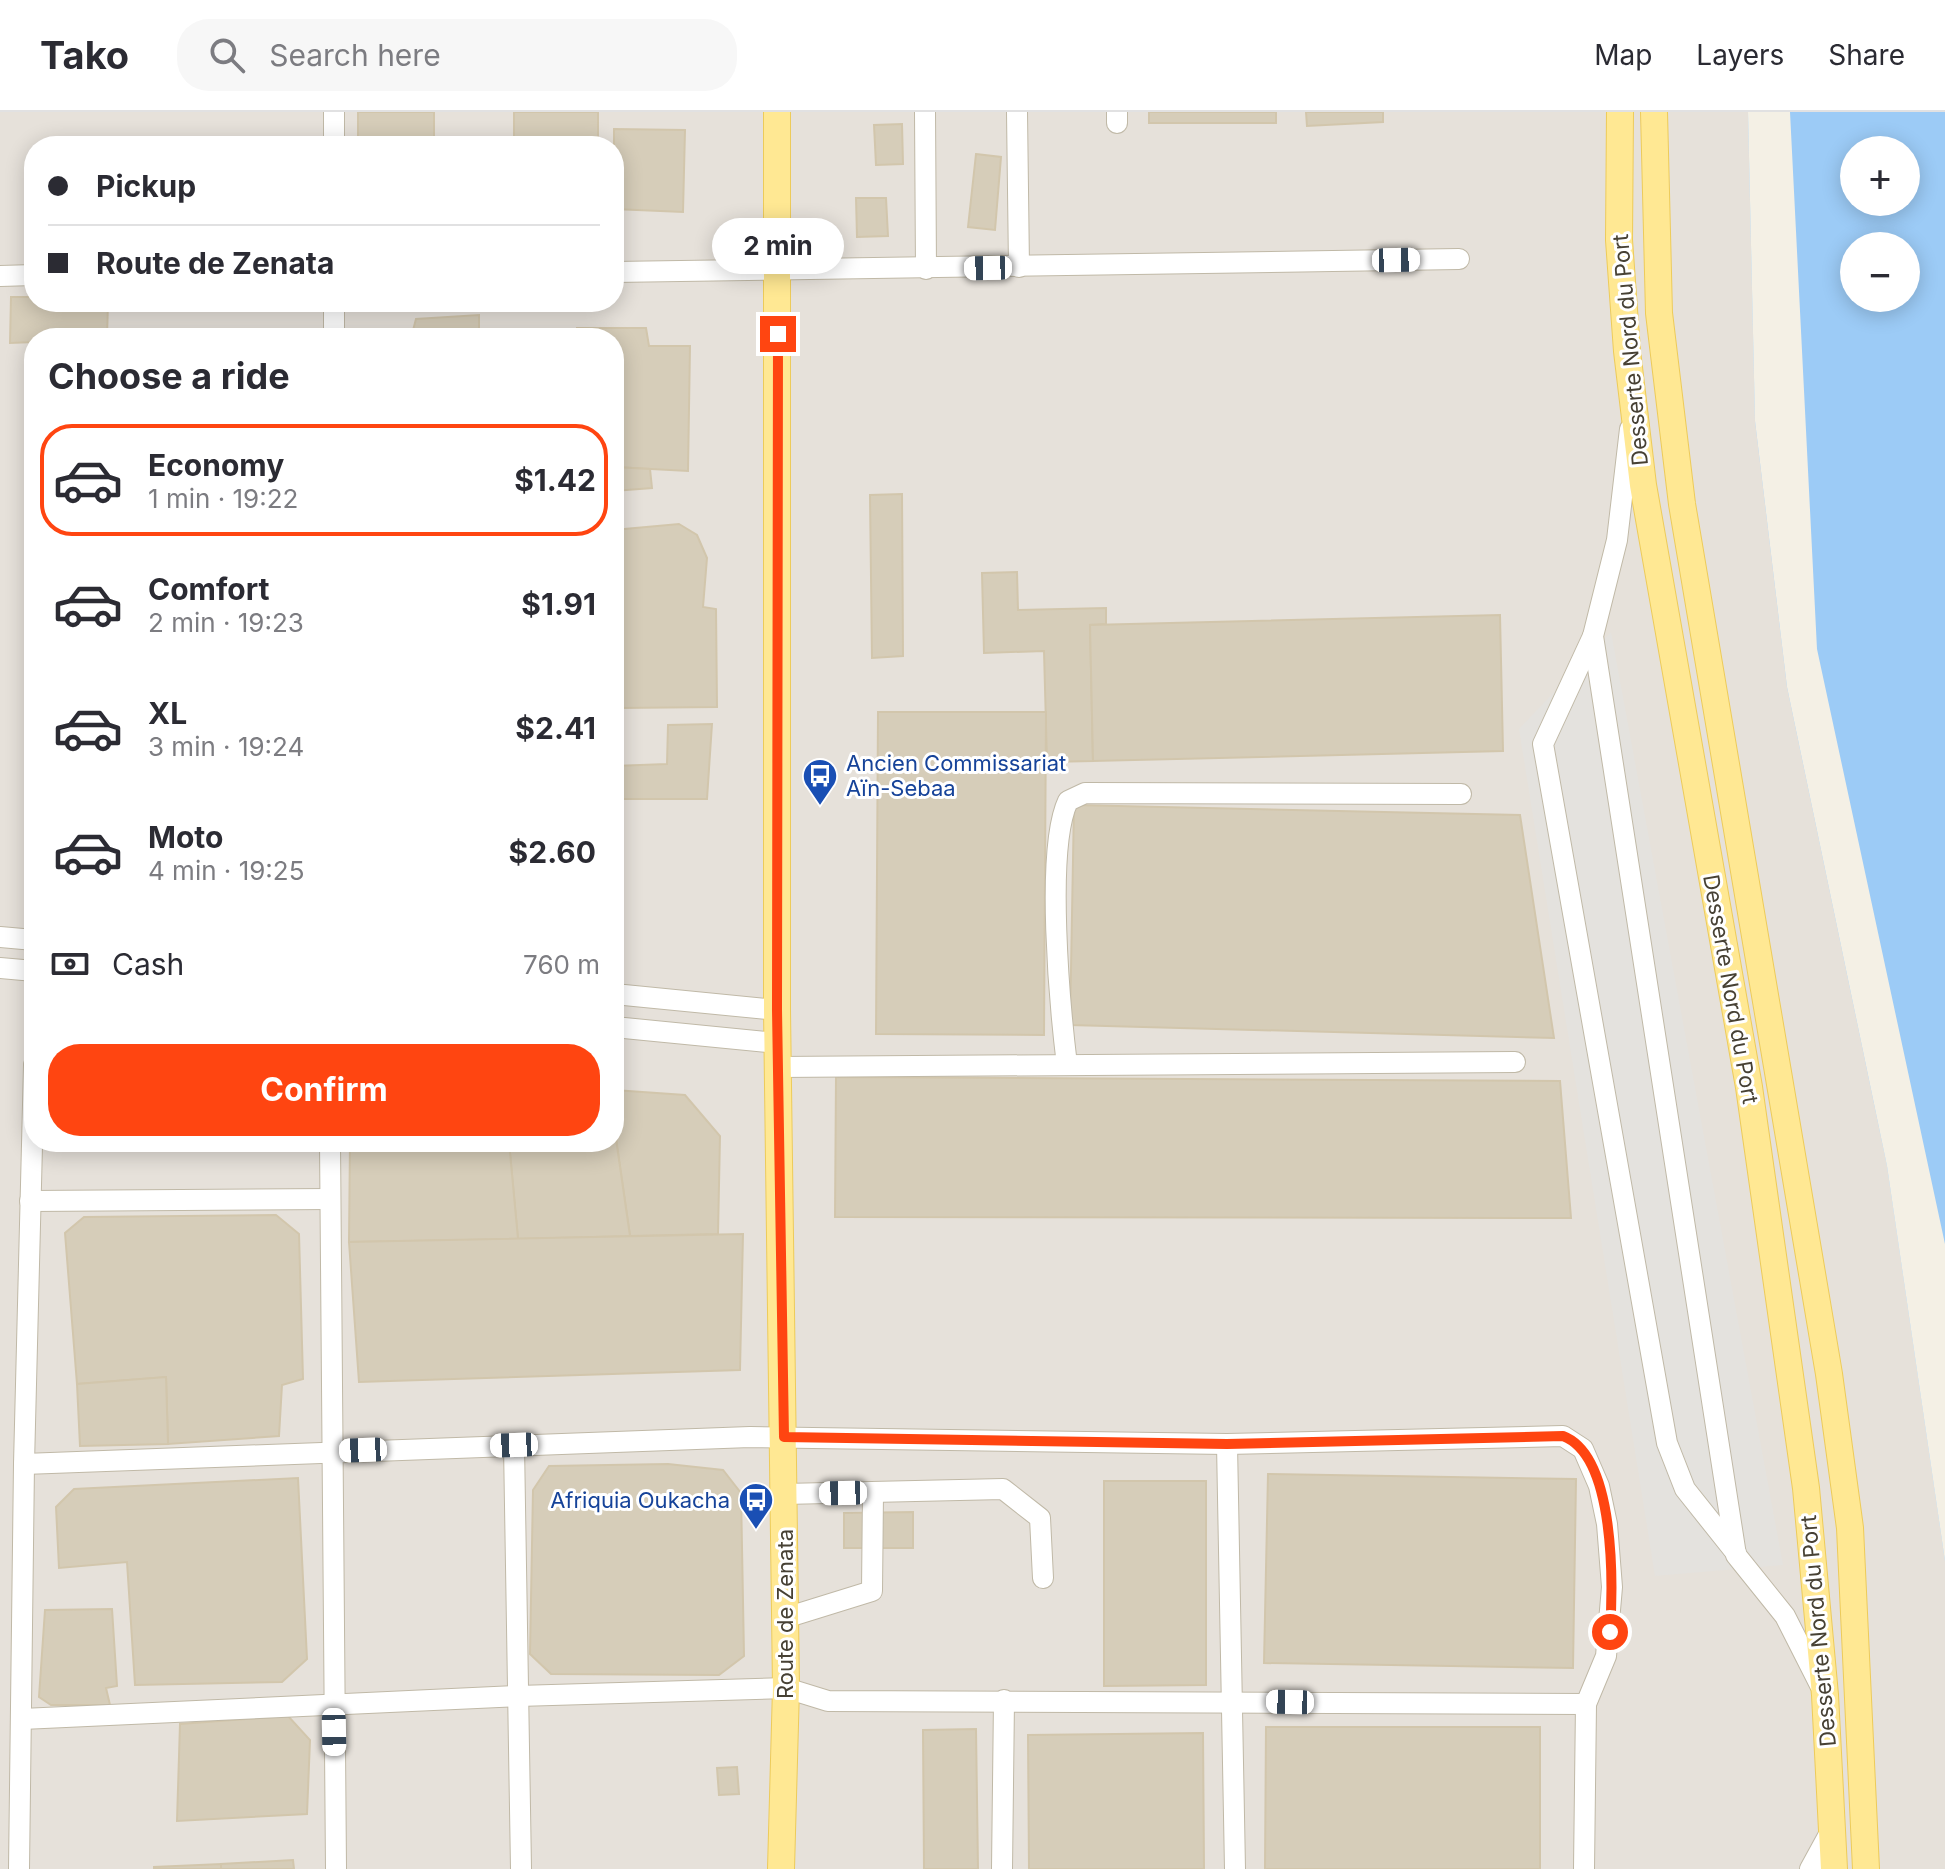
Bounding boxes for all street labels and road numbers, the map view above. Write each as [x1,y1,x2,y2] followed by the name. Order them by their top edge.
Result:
[1607,233,1653,467] street label: Desserte Nord du Port
[1698,872,1764,1106] street label: Desserte Nord du Port
[1795,1514,1841,1748] street label: Desserte Nord du Port
[772,1529,798,1699] street label: Route de Zenata

